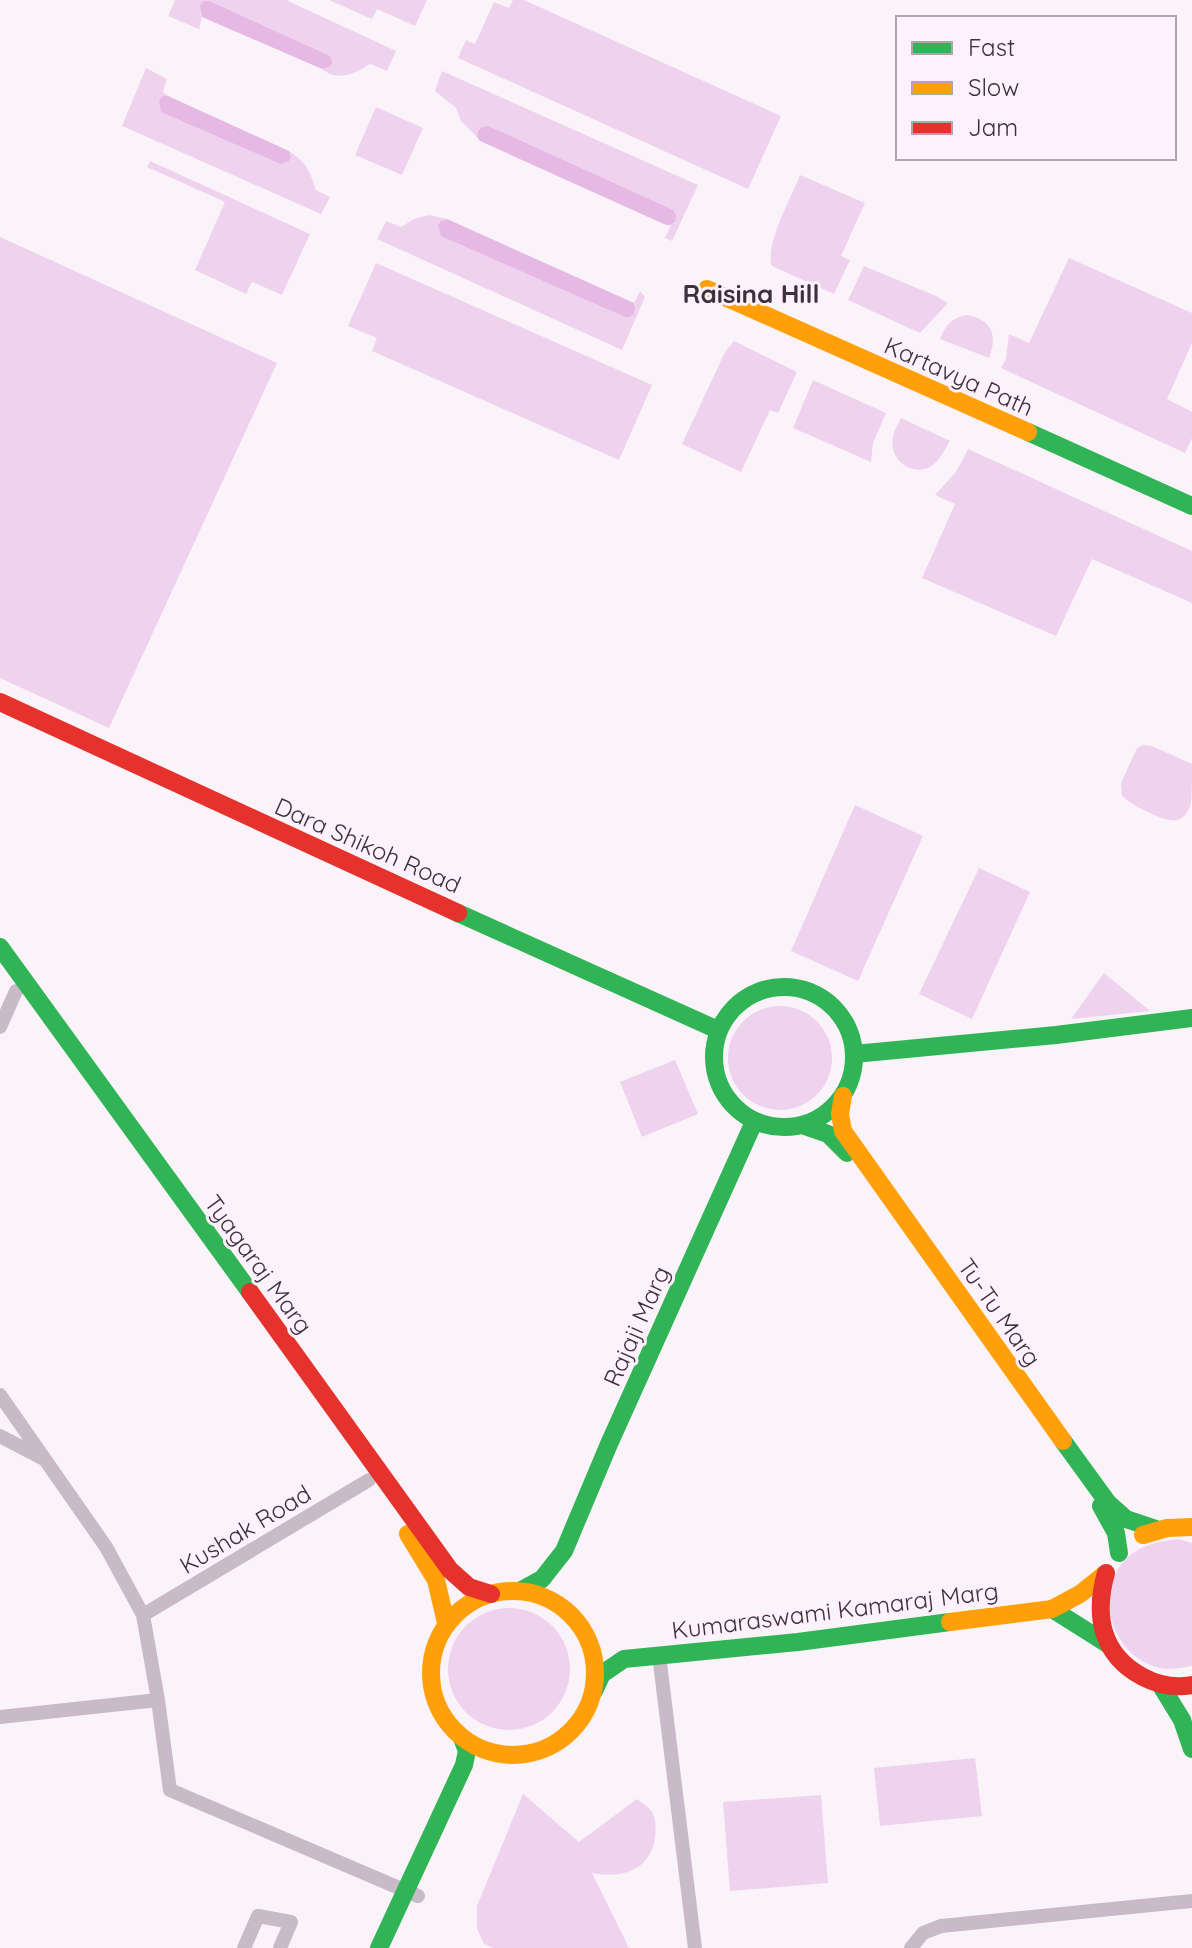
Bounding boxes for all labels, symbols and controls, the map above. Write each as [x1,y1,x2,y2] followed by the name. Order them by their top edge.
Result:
[896,16,1176,160] legend
[968,32,1015,62] text: Fast
[968,72,1019,102] text: Slow
[968,112,1018,142] text: Jam
[682,277,820,310] district label: Raisina Hill
[880,330,1038,422] street label: Kartavya Path
[270,790,466,900] street label: Dara Shikoh Road
[198,1189,320,1339] street label: Tyagaraj Marg
[952,1252,1048,1372] street label: Tu-Tu Marg
[596,1261,676,1391] street label: Rajaji Marg
[174,1478,316,1580] street label: Kushak Road
[670,1575,1000,1645] street label: Kumaraswami Kamaraj Marg

